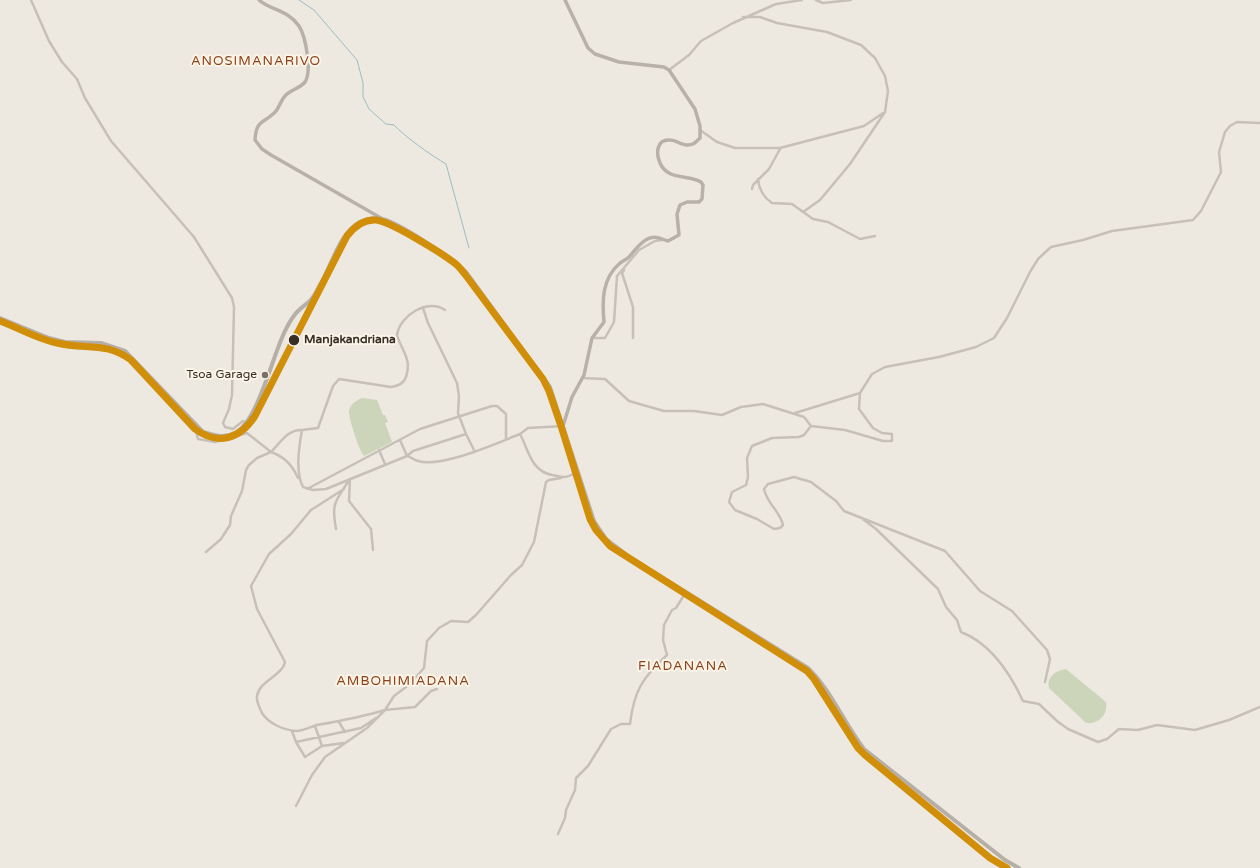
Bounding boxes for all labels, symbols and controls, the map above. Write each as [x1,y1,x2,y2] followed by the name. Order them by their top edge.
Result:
[191,54,321,70] district label: ANOSIMANARIVO
[287,333,301,347] marker: Manjakandriana
[304,333,396,347] place label: Manjakandriana
[186,368,257,382] place label: Tsoa Garage
[260,370,270,380] marker: Tsoa Garage
[638,659,728,675] district label: FIADANANA
[336,674,470,690] district label: AMBOHIMIADANA

